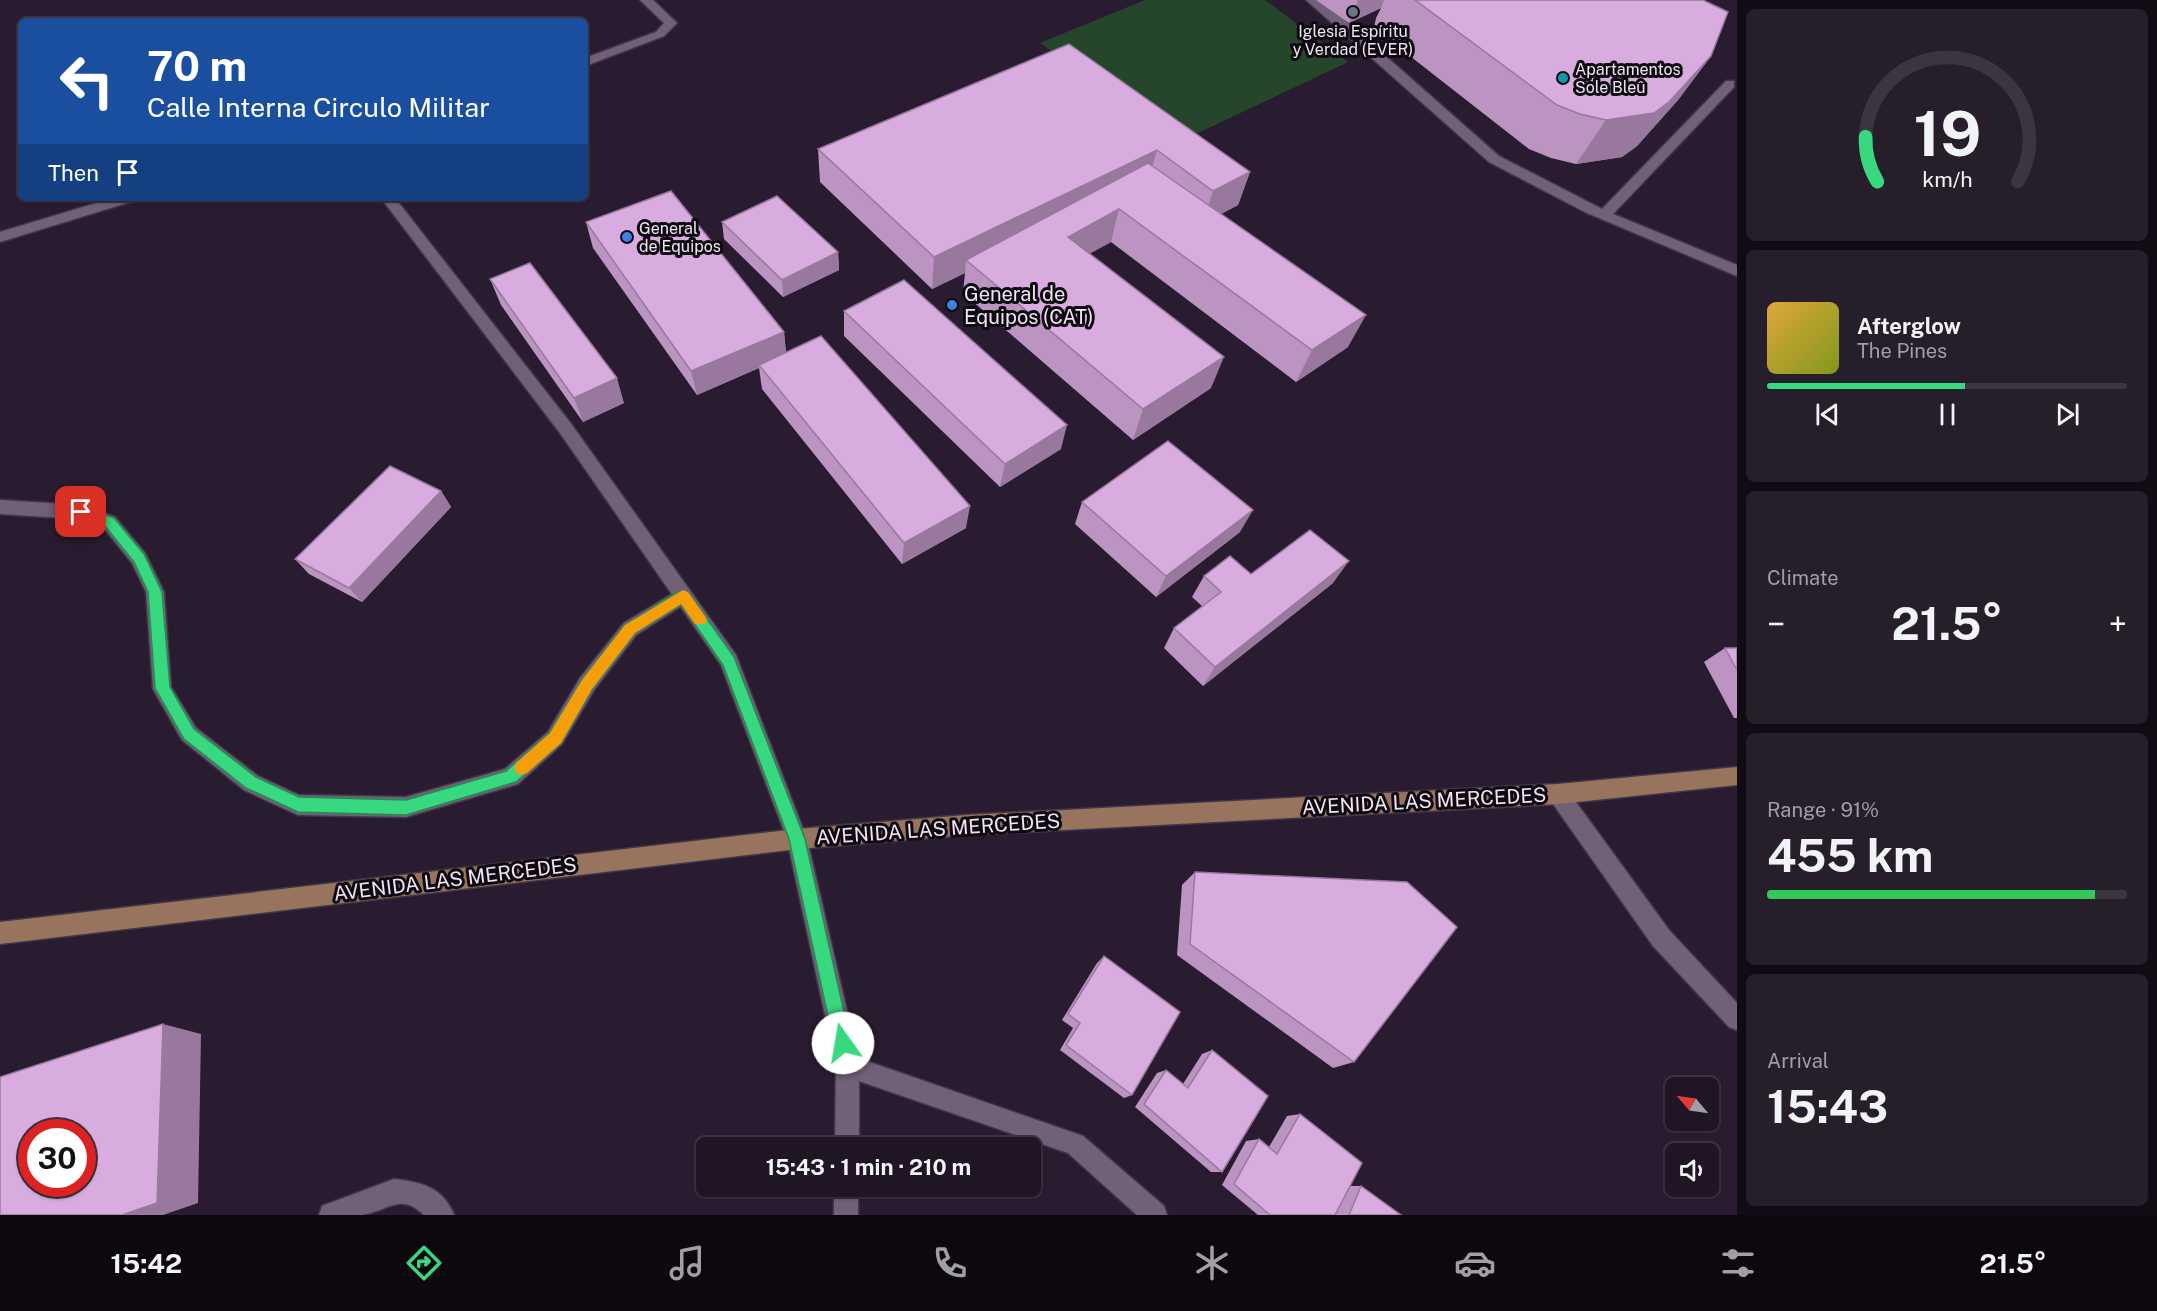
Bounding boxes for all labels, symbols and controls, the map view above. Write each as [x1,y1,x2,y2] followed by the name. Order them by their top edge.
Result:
[1346,5,1360,19] marker: Iglesia Espíritu y Verdad (EVER)
[1293,22,1413,59] place label: Iglesia Espíritu y Verdad (EVER)
[147,41,247,90] text: 70 m
[48,42,126,120] icon: left
[1575,60,1681,97] place label: Apartamentos Sole Bleû
[1556,71,1570,85] marker: Apartamentos Sole Bleû
[147,91,490,123] text: Calle Interna Circulo Militar
[1913,97,1981,170] text: 19
[111,156,144,189] icon: arrive
[48,160,99,186] text: Then
[1922,167,1972,192] text: km/h
[639,219,721,256] place label: General de Equipos
[620,230,634,244] marker: General de Equipos
[964,282,1093,329] place label: General de Equipos (CAT)
[945,298,959,312] marker: General de Equipos (CAT)
[1857,313,1961,339] text: Afterglow
[1857,339,1947,363] text: The Pines
[1811,398,1844,431] icon: previous
[1931,398,1964,431] icon: pause
[2051,398,2084,431] icon: next
[55,486,106,537] pin
[64,495,97,528] icon: arrive
[1767,566,1839,590] text: Climate
[1891,597,2003,650] text: 21.5°
[1767,605,1785,643] text: −
[2109,605,2127,643] text: +
[1301,783,1547,819] street label: AVENIDA LAS MERCEDES
[1767,798,1879,822] text: Range · 91%
[815,808,1061,850] street label: AVENIDA LAS MERCEDES
[1767,829,1933,882] text: 455 km
[332,852,578,906] street label: AVENIDA LAS MERCEDES
[811,1011,875,1075] position arrow
[1767,1049,1829,1073] text: Arrival
[1665,1077,1719,1131] north arrow
[1665,1077,1719,1197] map controls
[1767,1080,1888,1133] text: 15:43
[18,1119,96,1197] speed limit sign: 30
[1665,1143,1719,1197] button: sound
[766,1154,971,1180] text: 15:43 · 1 min · 210 m
[403,1242,445,1284] icon: directions
[666,1242,708,1284] icon: music
[929,1242,971,1284] icon: phone
[1191,1242,1233,1284] icon: climate
[1454,1242,1496,1284] icon: car
[1717,1242,1759,1284] icon: filters
[110,1247,182,1279] text: 15:42
[1980,1247,2047,1279] text: 21.5°

